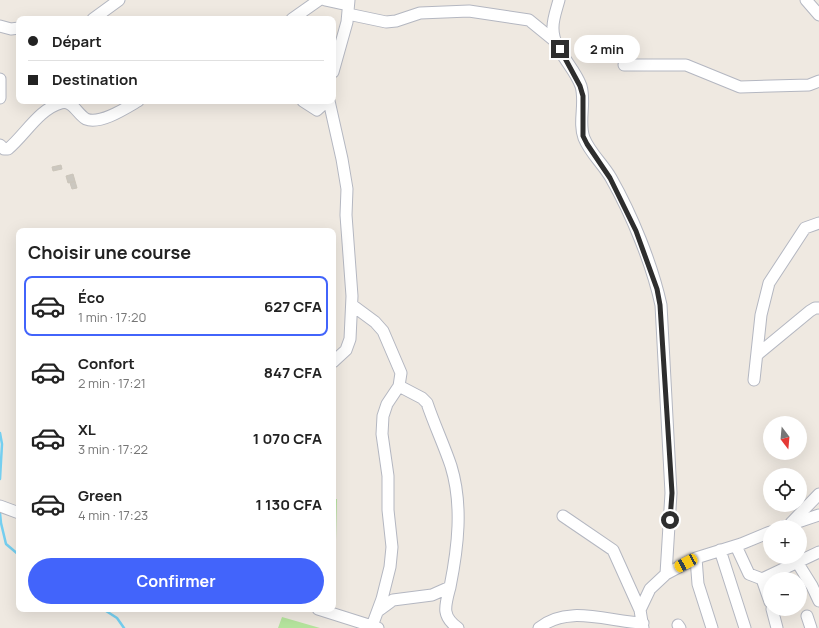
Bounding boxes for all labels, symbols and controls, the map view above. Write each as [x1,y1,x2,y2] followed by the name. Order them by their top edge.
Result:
[52,31,102,52] text: Départ
[574,35,640,63] callout: 2 min
[551,40,569,58] route end
[590,40,624,58] text: 2 min
[52,69,138,90] text: Destination
[28,240,191,264] text: Choisir une course
[78,287,104,308] text: Éco
[30,288,66,324] icon: car
[264,296,322,317] text: 627 CFA
[78,308,146,326] text: 1 min · 17:20
[78,353,135,374] text: Confort
[30,354,66,390] icon: car
[264,362,322,383] text: 847 CFA
[78,374,146,392] text: 2 min · 17:21
[763,416,807,460] north arrow
[763,416,807,616] map controls
[78,419,96,440] text: XL
[30,420,66,456] icon: car
[253,428,322,449] text: 1 070 CFA
[78,440,148,458] text: 3 min · 17:22
[763,468,807,512] button: locate
[78,485,122,506] text: Green
[30,486,66,522] icon: car
[255,494,322,515] text: 1 130 CFA
[78,506,148,524] text: 4 min · 17:23
[661,511,679,529] route start
[763,520,807,564] button: +
[673,552,699,574] car
[28,558,324,604] button: Confirmer
[763,572,807,616] button: −

